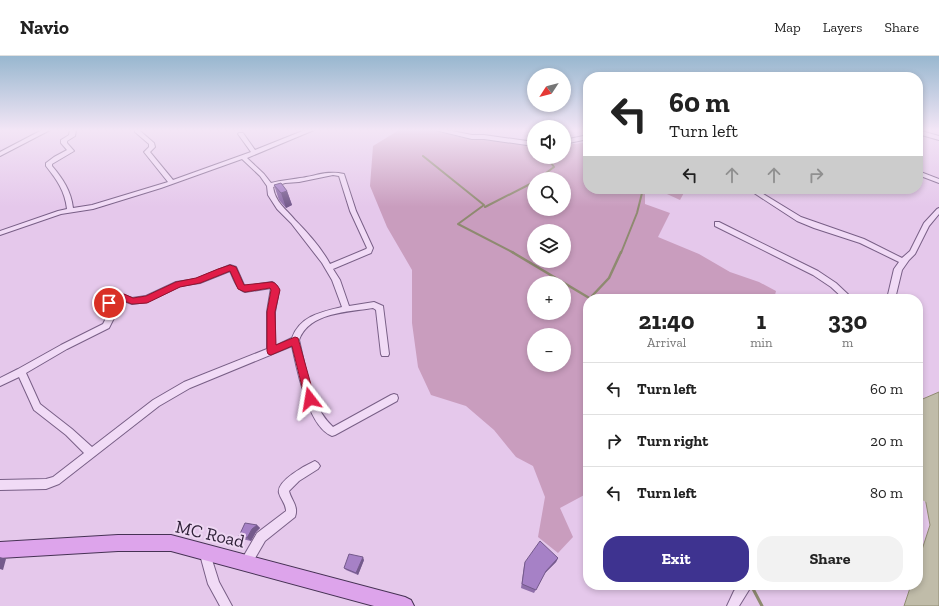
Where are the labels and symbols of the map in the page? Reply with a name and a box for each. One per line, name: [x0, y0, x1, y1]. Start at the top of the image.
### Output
north arrow: [527, 68, 571, 112]
pin: [92, 286, 126, 320]
position arrow: [289, 378, 331, 420]
street label: MC Road: [173, 515, 247, 553]

